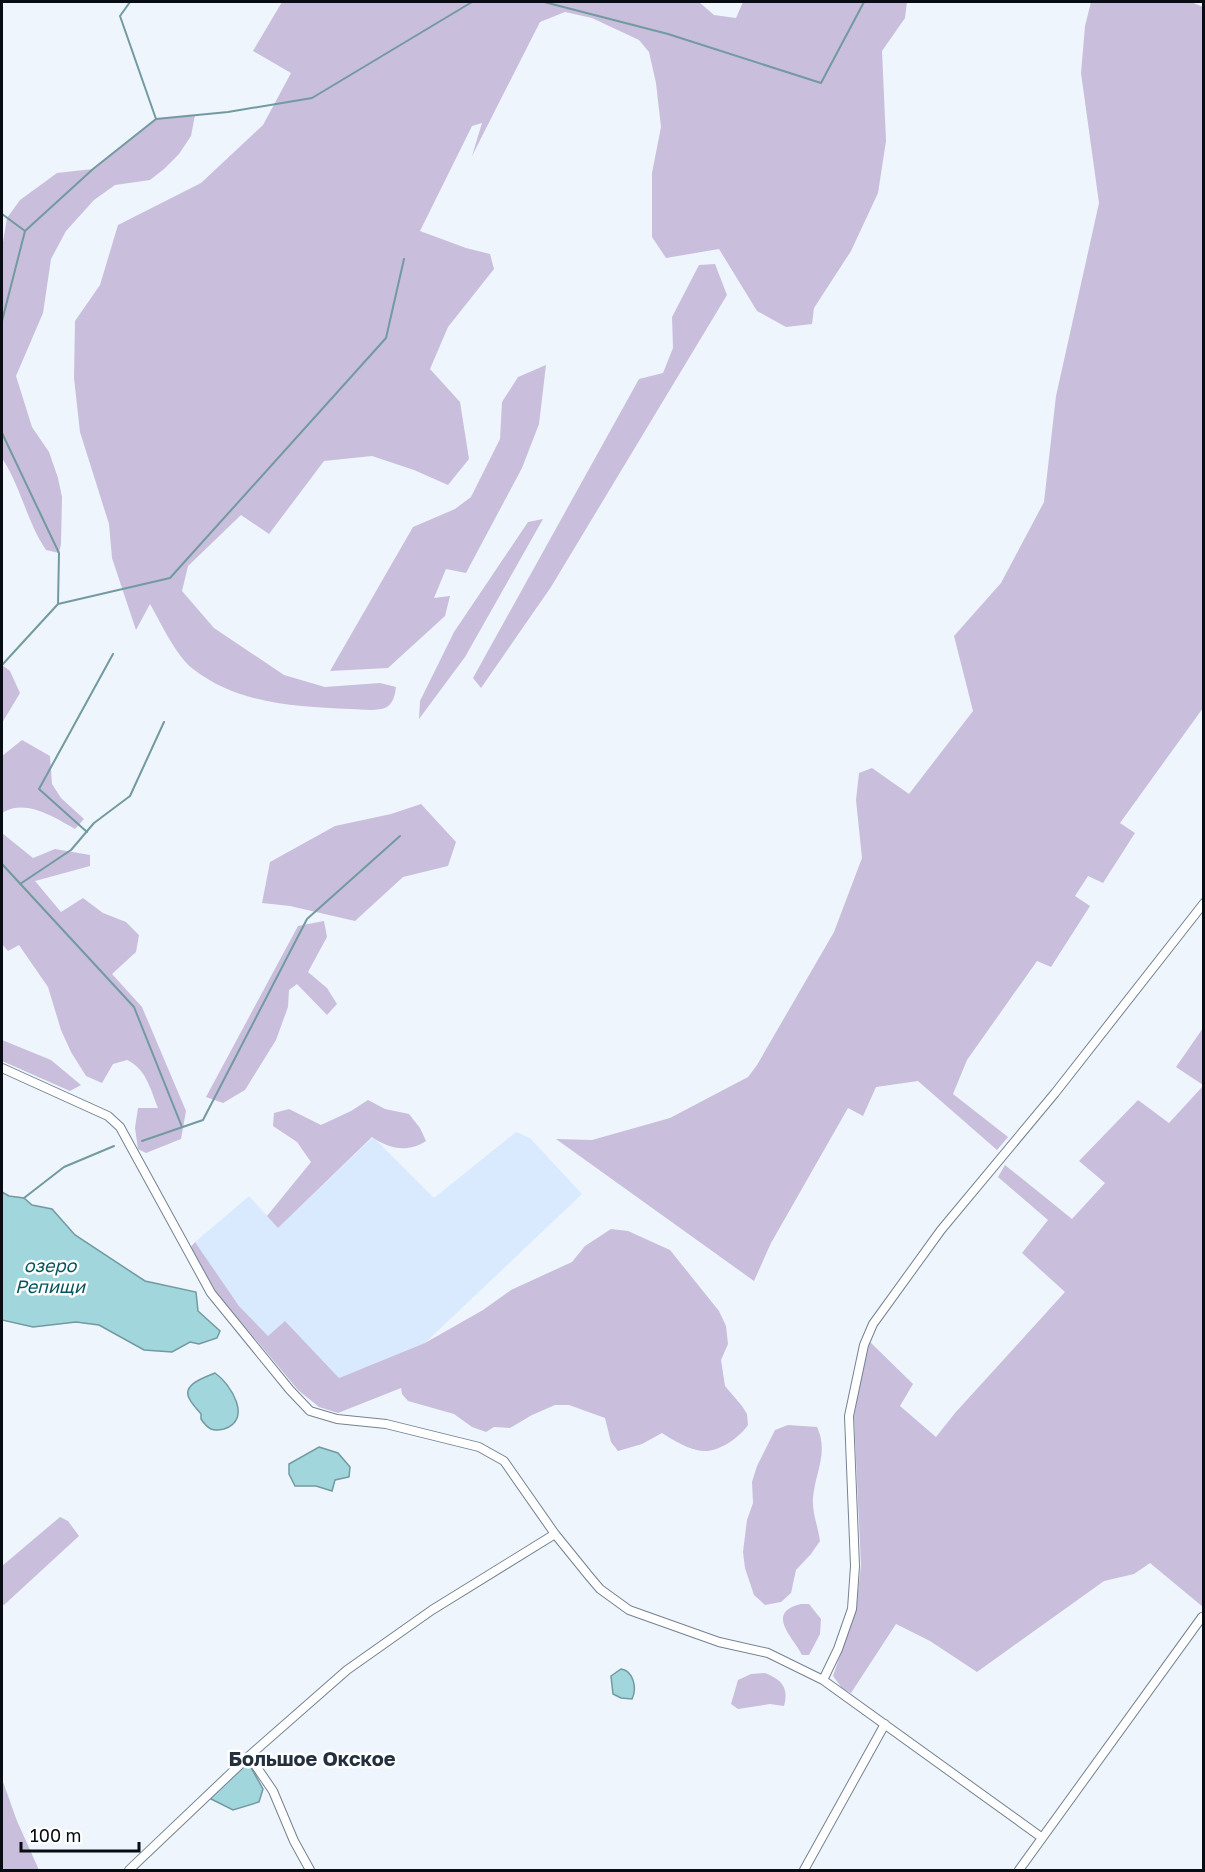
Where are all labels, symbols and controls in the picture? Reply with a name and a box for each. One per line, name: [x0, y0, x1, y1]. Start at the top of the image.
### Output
water label: озеро Репищи: [15, 1254, 86, 1297]
district label: Большое Окское: [228, 1746, 396, 1770]
scale bar: [21, 1815, 140, 1853]
text: 100 m: [30, 1824, 81, 1846]

